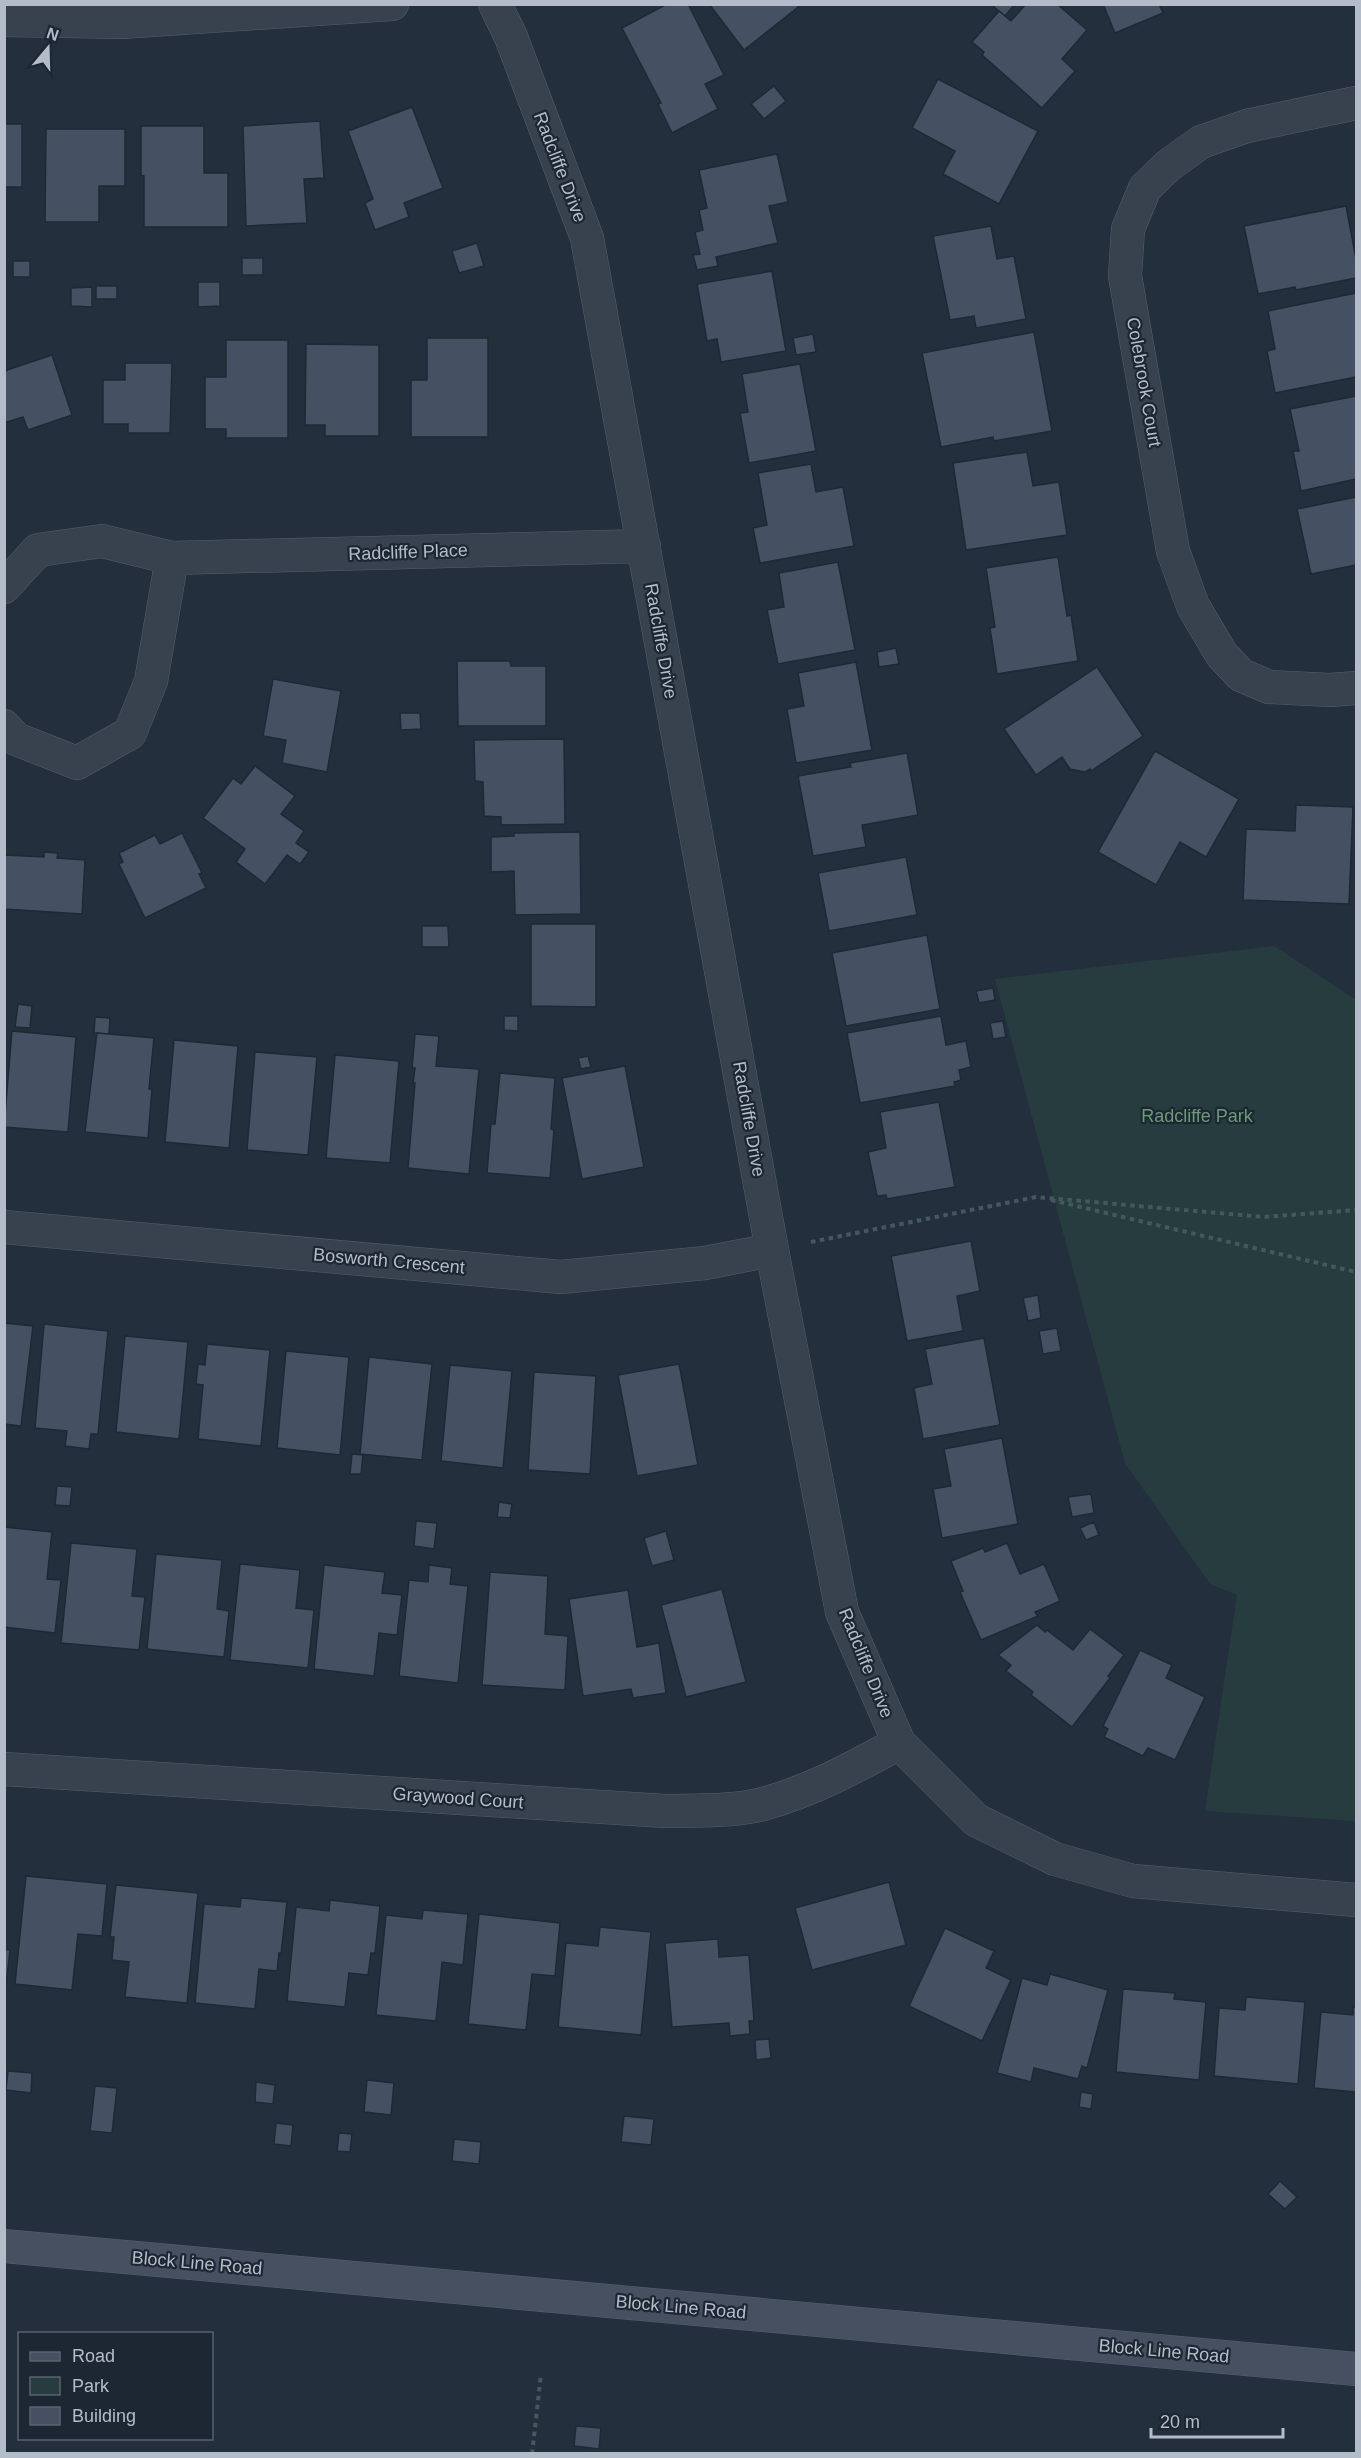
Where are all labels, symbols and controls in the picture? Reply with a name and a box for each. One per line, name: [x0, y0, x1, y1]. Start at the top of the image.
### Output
north arrow: [18, 18, 78, 78]
text: N: [44, 24, 61, 44]
street label: Radcliffe Drive: [530, 109, 590, 225]
street label: Colebrook Court: [1123, 316, 1165, 448]
street label: Radcliffe Place: [348, 540, 468, 564]
street label: Radcliffe Drive: [641, 582, 681, 700]
street label: Radcliffe Drive: [729, 1060, 769, 1178]
park label: Radcliffe Park: [1141, 1106, 1254, 1126]
street label: Bosworth Crescent: [312, 1244, 466, 1278]
street label: Radcliffe Drive: [835, 1605, 897, 1721]
street label: Graywood Court: [392, 1783, 524, 1813]
street label: Block Line Road: [131, 2247, 263, 2279]
street label: Block Line Road: [615, 2291, 747, 2323]
legend: [18, 2332, 213, 2440]
street label: Block Line Road: [1098, 2335, 1230, 2367]
text: Road: [72, 2346, 115, 2366]
text: Park: [72, 2376, 110, 2396]
scale bar: [1151, 2401, 1283, 2439]
text: Building: [72, 2406, 136, 2426]
text: 20 m: [1160, 2412, 1200, 2432]

